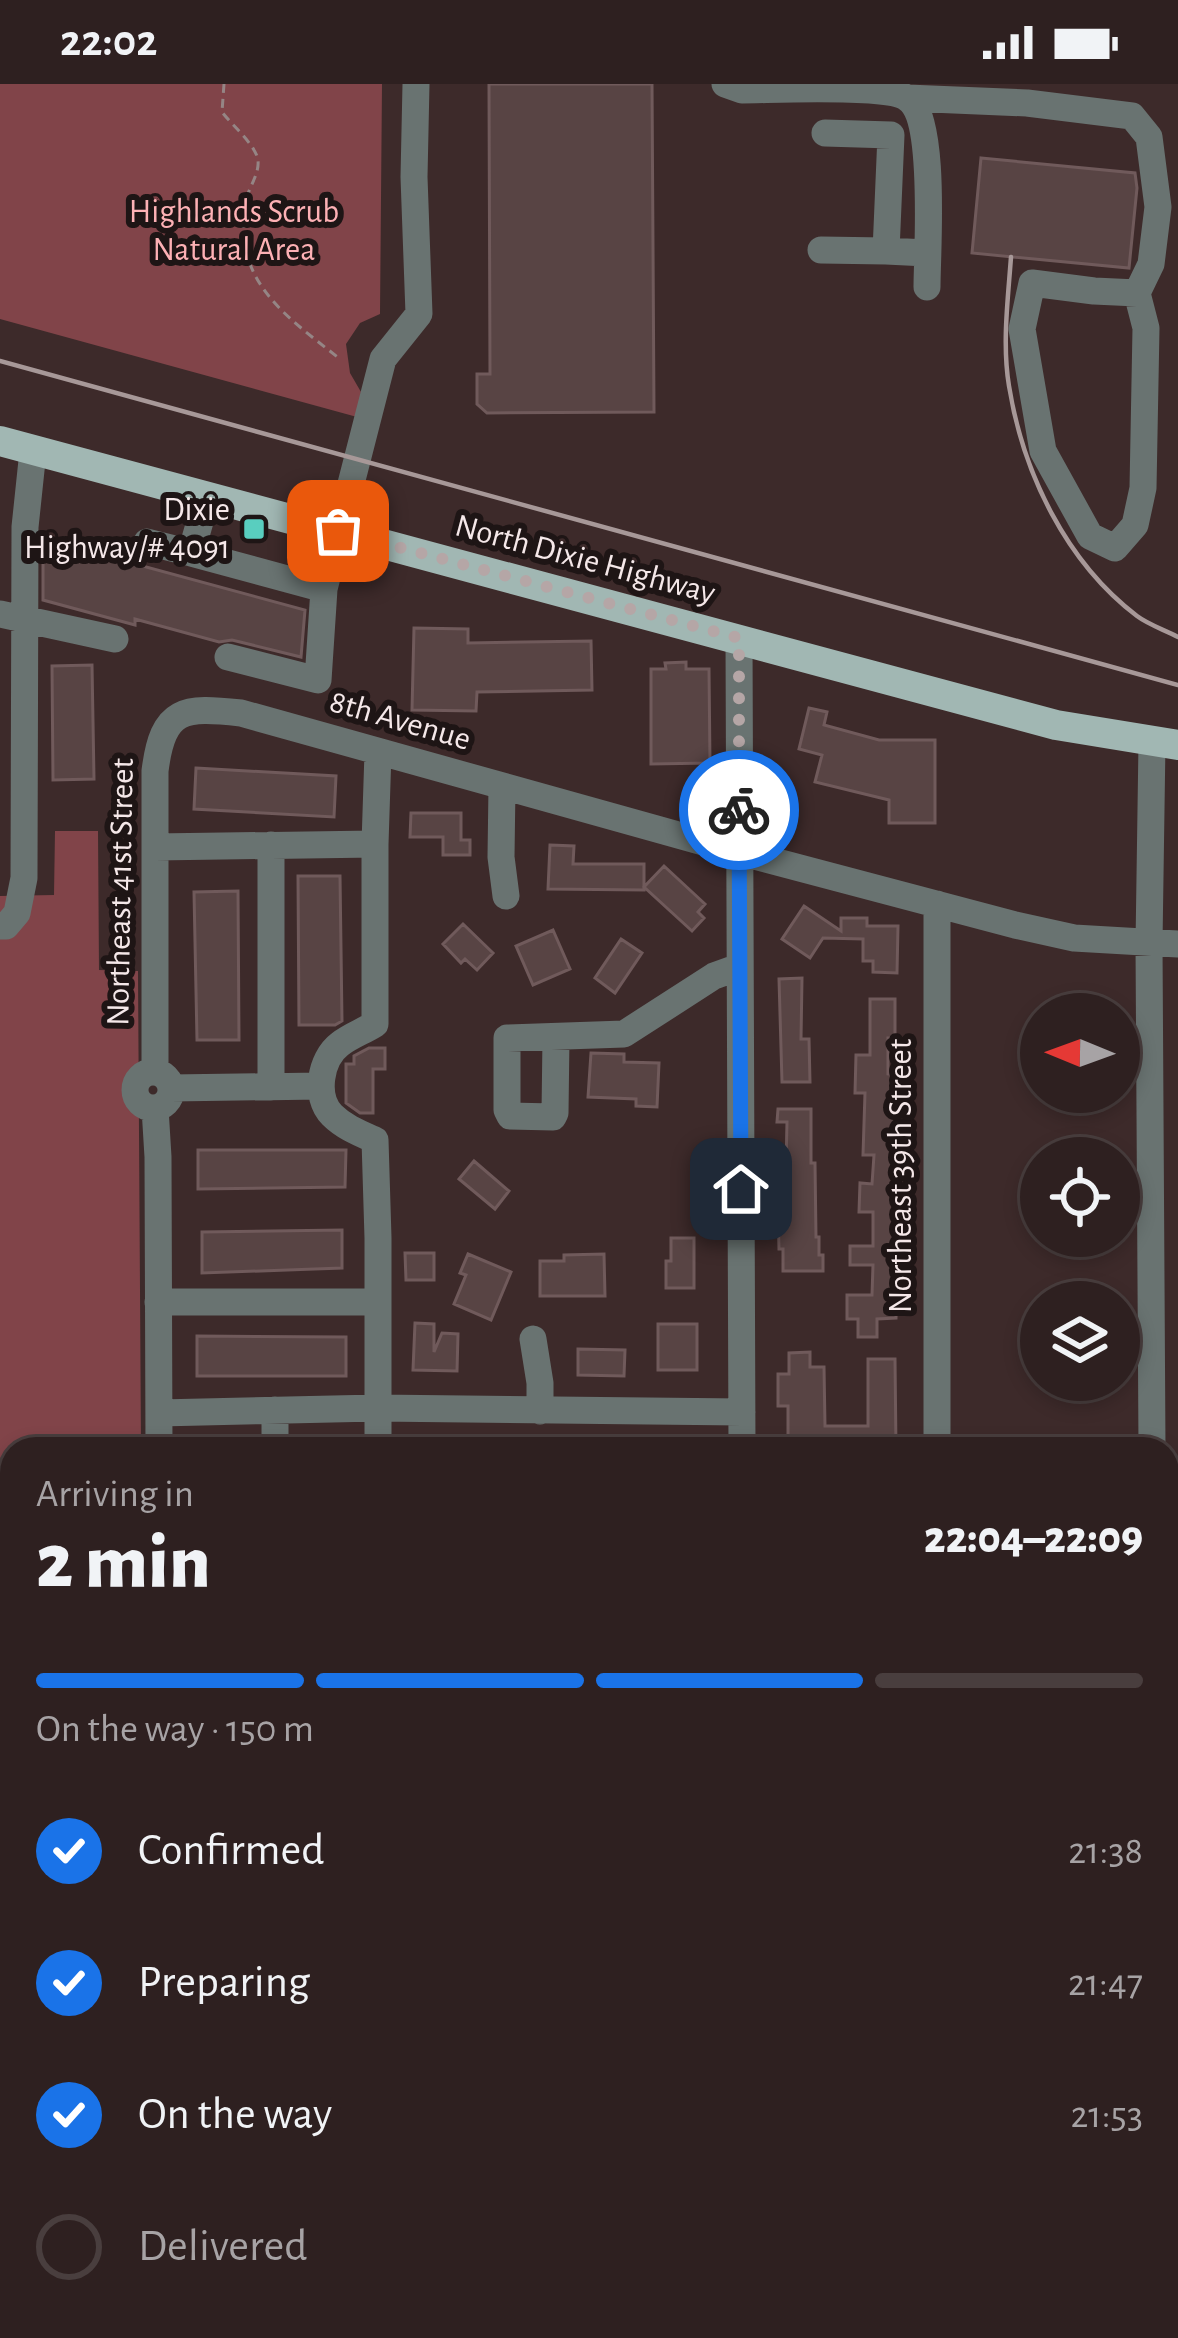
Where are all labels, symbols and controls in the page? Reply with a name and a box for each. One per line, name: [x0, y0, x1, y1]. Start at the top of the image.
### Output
text: 22:02: [60, 19, 157, 64]
park label: Highlands Scrub Natural Area: [129, 196, 339, 267]
pin: [287, 480, 389, 582]
place label: Dixie Highway/# 4091: [24, 494, 230, 565]
icon: bag: [305, 498, 371, 564]
street label: North Dixie Highway: [451, 509, 719, 611]
marker: Dixie Highway/# 4091: [241, 516, 267, 542]
street label: 8th Avenue: [326, 685, 474, 757]
courier: [679, 750, 799, 870]
street label: Northeast 41st Street: [102, 757, 140, 1026]
icon: bike: [706, 777, 772, 843]
north arrow: [1020, 993, 1140, 1113]
map controls: [1020, 993, 1140, 1401]
street label: Northeast 39th Street: [885, 1038, 918, 1313]
button: locate: [1020, 1137, 1140, 1257]
pin: [690, 1138, 792, 1240]
icon: home: [708, 1156, 774, 1222]
button: layers: [1020, 1281, 1140, 1401]
text: Arriving in: [36, 1475, 194, 1514]
text: 22:04–22:09: [924, 1516, 1143, 1561]
text: 2 min: [36, 1524, 211, 1602]
text: On the way · 150 m: [36, 1710, 314, 1749]
icon: check: [36, 1818, 102, 1884]
text: Confirmed: [138, 1828, 324, 1873]
text: 21:38: [1068, 1832, 1143, 1871]
icon: check: [36, 1950, 102, 2016]
text: Preparing: [138, 1960, 310, 2005]
text: 21:47: [1068, 1964, 1143, 2003]
icon: check: [36, 2082, 102, 2148]
text: On the way: [138, 2092, 332, 2137]
text: 21:53: [1071, 2096, 1143, 2135]
text: Delivered: [138, 2224, 307, 2269]

